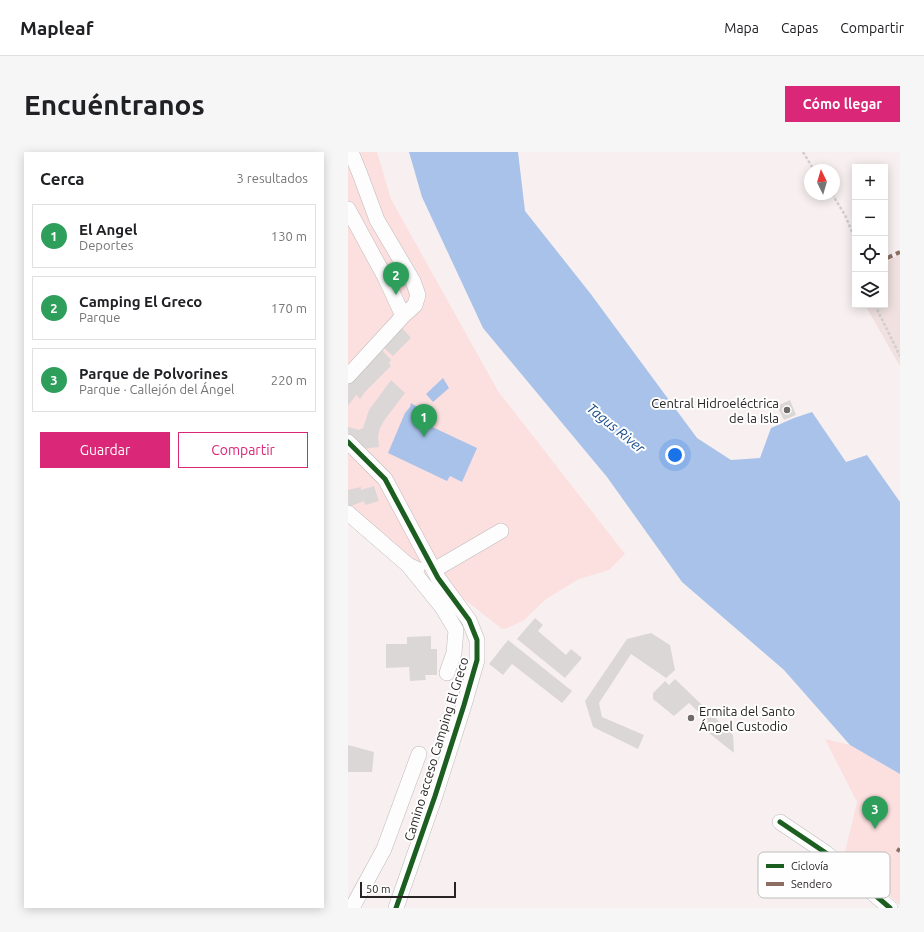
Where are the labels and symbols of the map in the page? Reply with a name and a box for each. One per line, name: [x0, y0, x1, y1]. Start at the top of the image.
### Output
north arrow: [804, 164, 840, 200]
pin: 2: [383, 262, 409, 295]
place label: Central Hidroeléctrica de la Isla: [651, 396, 779, 425]
water label: Tagus River: [584, 400, 649, 457]
pin: 1: [411, 404, 437, 437]
marker: Central Hidroeléctrica de la Isla: [782, 405, 792, 415]
your location: [665, 445, 685, 465]
street label: Camino acceso Camping El Greco: [401, 655, 471, 843]
place label: Ermita del Santo Ángel Custodio: [699, 704, 795, 733]
marker: Ermita del Santo Ángel Custodio: [686, 713, 696, 723]
pin: 3: [862, 796, 888, 829]
legend: [758, 852, 890, 898]
text: Ciclovía: [791, 860, 829, 872]
text: Sendero: [791, 878, 832, 890]
scale bar: [360, 880, 456, 899]

